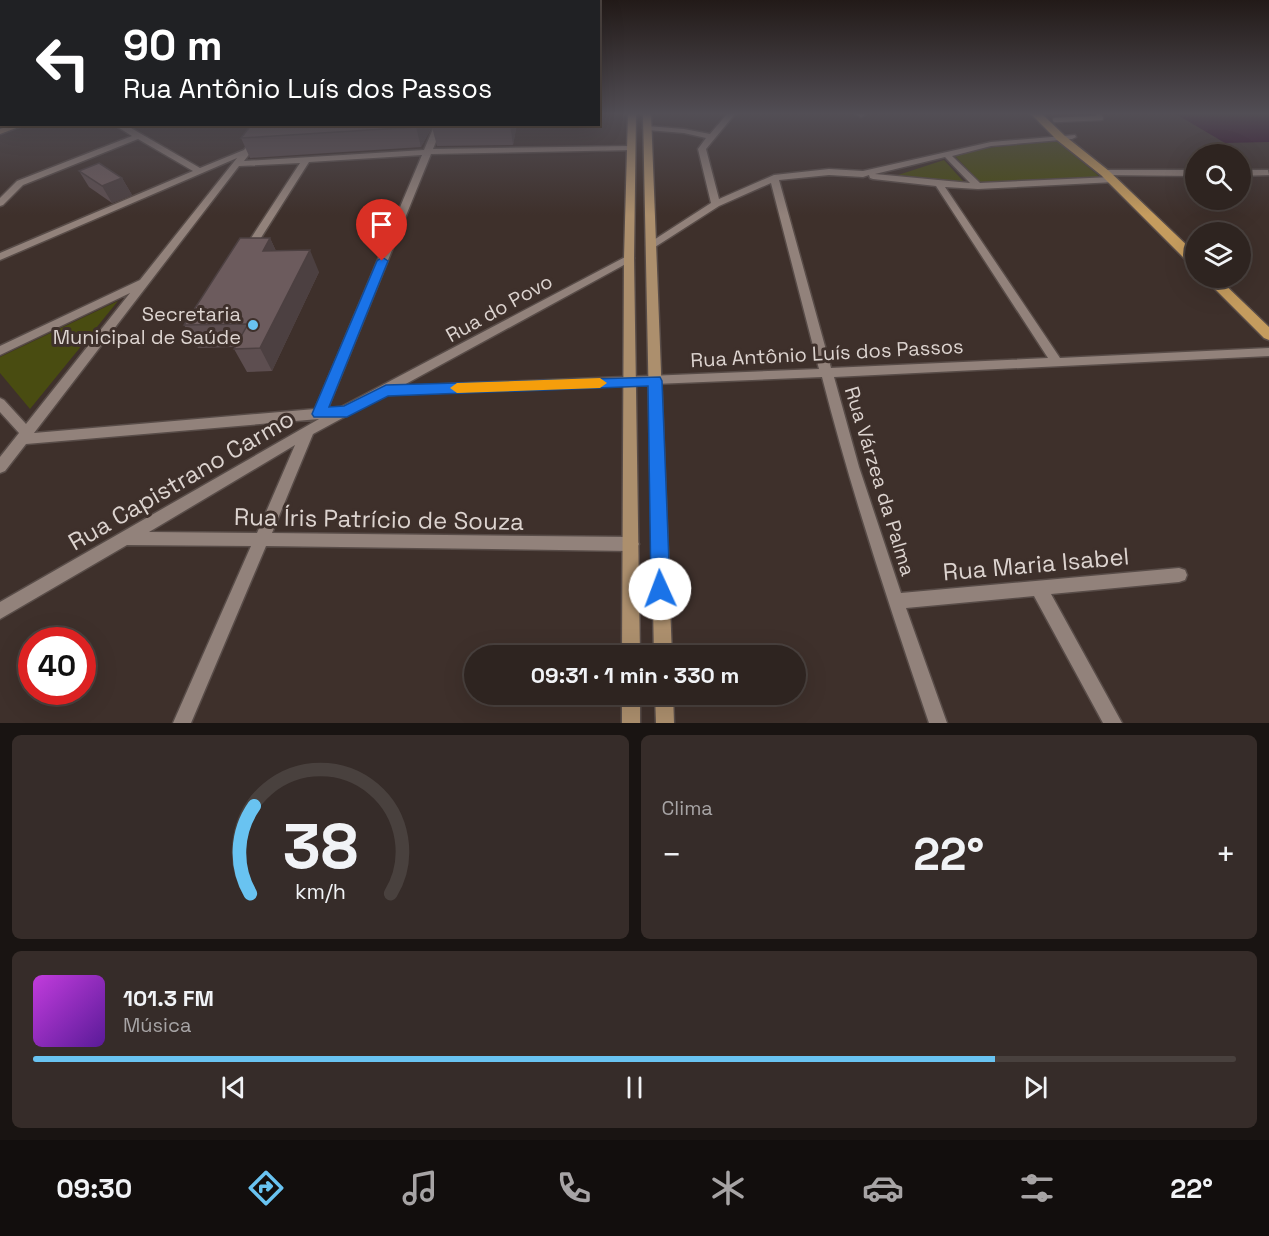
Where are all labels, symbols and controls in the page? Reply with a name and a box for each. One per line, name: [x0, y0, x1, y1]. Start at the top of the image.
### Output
text: 90 m: [123, 19, 223, 72]
icon: left: [24, 24, 102, 102]
text: Rua Antônio Luís dos Passos: [123, 71, 492, 106]
map controls: [1185, 144, 1251, 288]
button: search: [1185, 144, 1251, 210]
pin: [356, 199, 407, 261]
icon: arrive: [365, 208, 398, 241]
button: layers: [1185, 222, 1251, 288]
street label: Rua do Povo: [441, 268, 557, 348]
place label: Secretaria Municipal de Saúde: [53, 301, 241, 350]
marker: Secretaria Municipal de Saúde: [246, 318, 260, 332]
street label: Rua Antônio Luís dos Passos: [690, 333, 964, 373]
street label: Rua Várzea da Palma: [839, 383, 921, 579]
street label: Rua Capistrano Carmo: [63, 403, 299, 557]
street label: Rua Íris Patrício de Souza: [234, 501, 524, 537]
street label: Rua Maria Isabel: [941, 540, 1131, 588]
position arrow: [628, 557, 692, 621]
speed limit sign: 40: [18, 627, 96, 705]
text: 09:31 · 1 min · 330 m: [531, 661, 739, 689]
text: Clima: [662, 795, 713, 821]
text: 38: [283, 807, 358, 886]
text: 22°: [913, 826, 984, 883]
text: −: [662, 834, 682, 876]
text: +: [1216, 834, 1236, 876]
text: km/h: [295, 878, 346, 905]
text: 101.3 FM: [123, 984, 214, 1012]
text: Música: [123, 1012, 191, 1038]
icon: previous: [217, 1071, 250, 1104]
icon: pause: [618, 1071, 651, 1104]
icon: next: [1019, 1071, 1052, 1104]
icon: directions: [245, 1167, 287, 1209]
icon: music: [399, 1167, 441, 1209]
icon: phone: [553, 1167, 595, 1209]
icon: climate: [707, 1167, 749, 1209]
icon: car: [862, 1167, 904, 1209]
icon: filters: [1016, 1167, 1058, 1209]
text: 09:30: [56, 1171, 132, 1206]
text: 22°: [1170, 1171, 1213, 1206]

